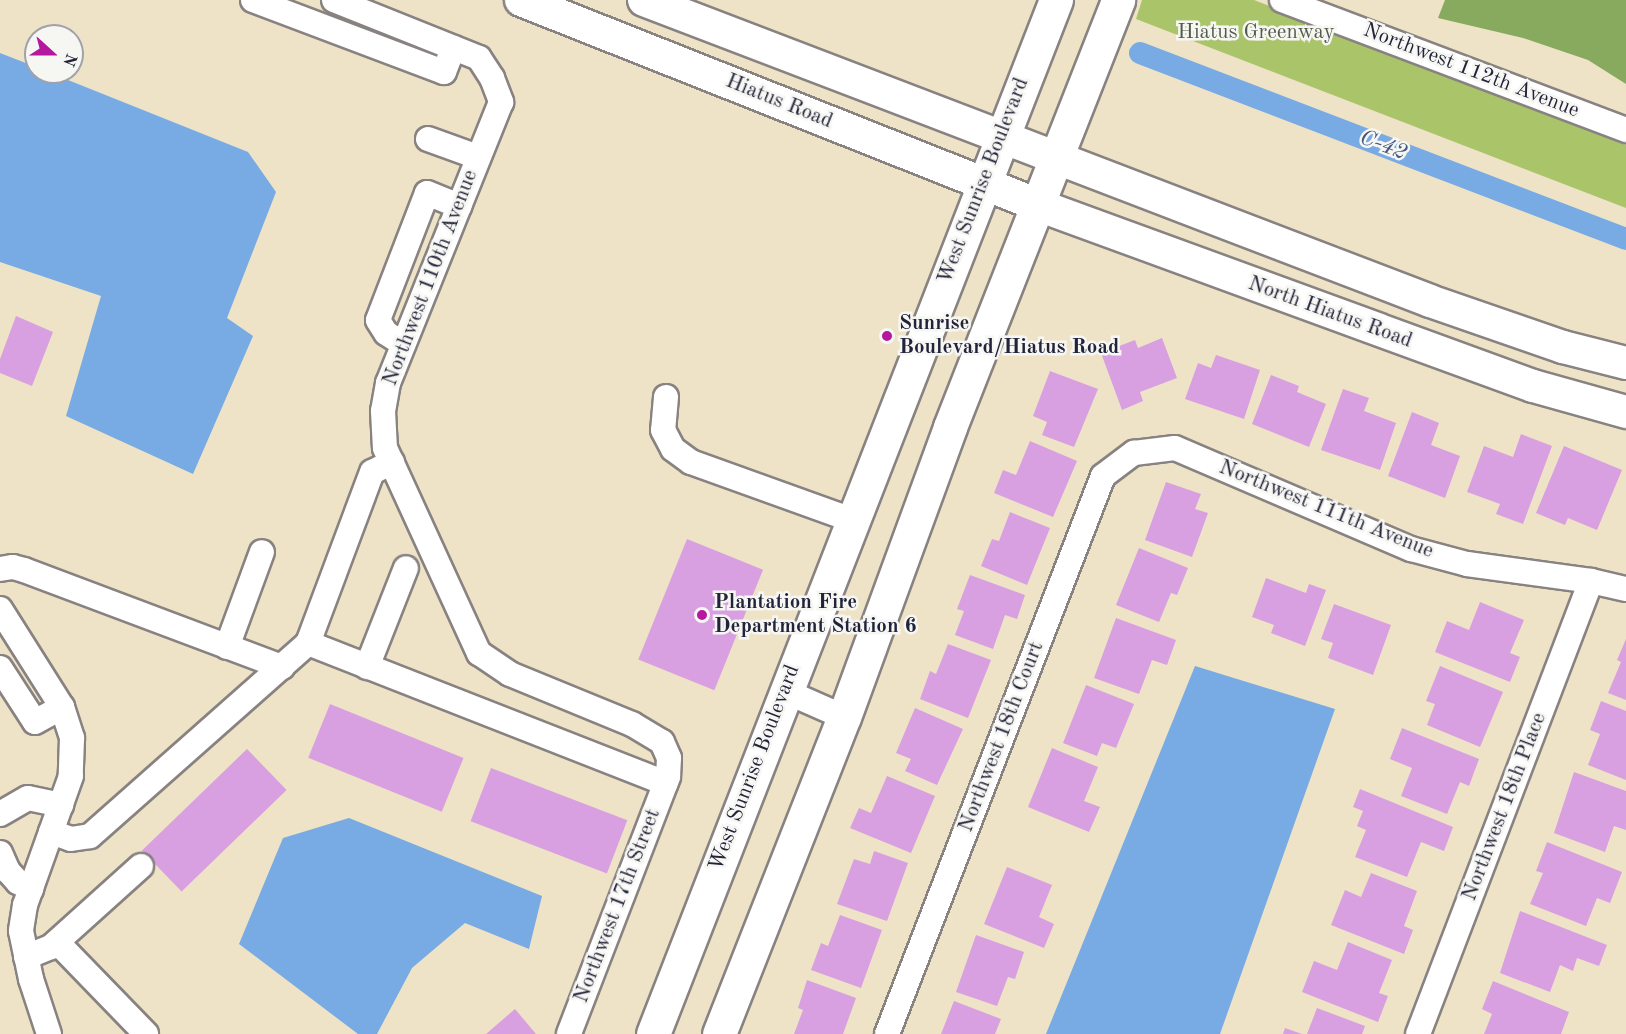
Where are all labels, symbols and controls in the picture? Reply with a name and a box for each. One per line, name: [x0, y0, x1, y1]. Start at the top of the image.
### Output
street label: Northwest 112th Avenue: [1360, 18, 1582, 124]
park label: Hiatus Greenway: [1177, 20, 1335, 46]
north arrow: [24, 24, 84, 84]
text: N: [59, 51, 79, 68]
street label: Hiatus Road: [722, 69, 836, 135]
street label: West Sunrise Boulevard: [933, 74, 1035, 288]
water label: C-42: [1356, 125, 1410, 167]
street label: Northwest 110th Avenue: [378, 167, 484, 389]
street label: North Hiatus Road: [1245, 272, 1415, 354]
place label: Sunrise Boulevard/Hiatus Road: [899, 311, 1119, 361]
marker: Sunrise Boulevard/Hiatus Road: [880, 329, 894, 343]
street label: Northwest 111th Avenue: [1215, 455, 1437, 565]
place label: Plantation Fire Department Station 6: [714, 590, 917, 640]
marker: Plantation Fire Department Station 6: [695, 608, 709, 622]
street label: Northwest 18th Court: [954, 638, 1050, 836]
street label: West Sunrise Boulevard: [704, 661, 806, 875]
street label: Northwest 18th Place: [1458, 709, 1552, 905]
street label: Northwest 17th Street: [569, 805, 667, 1007]

